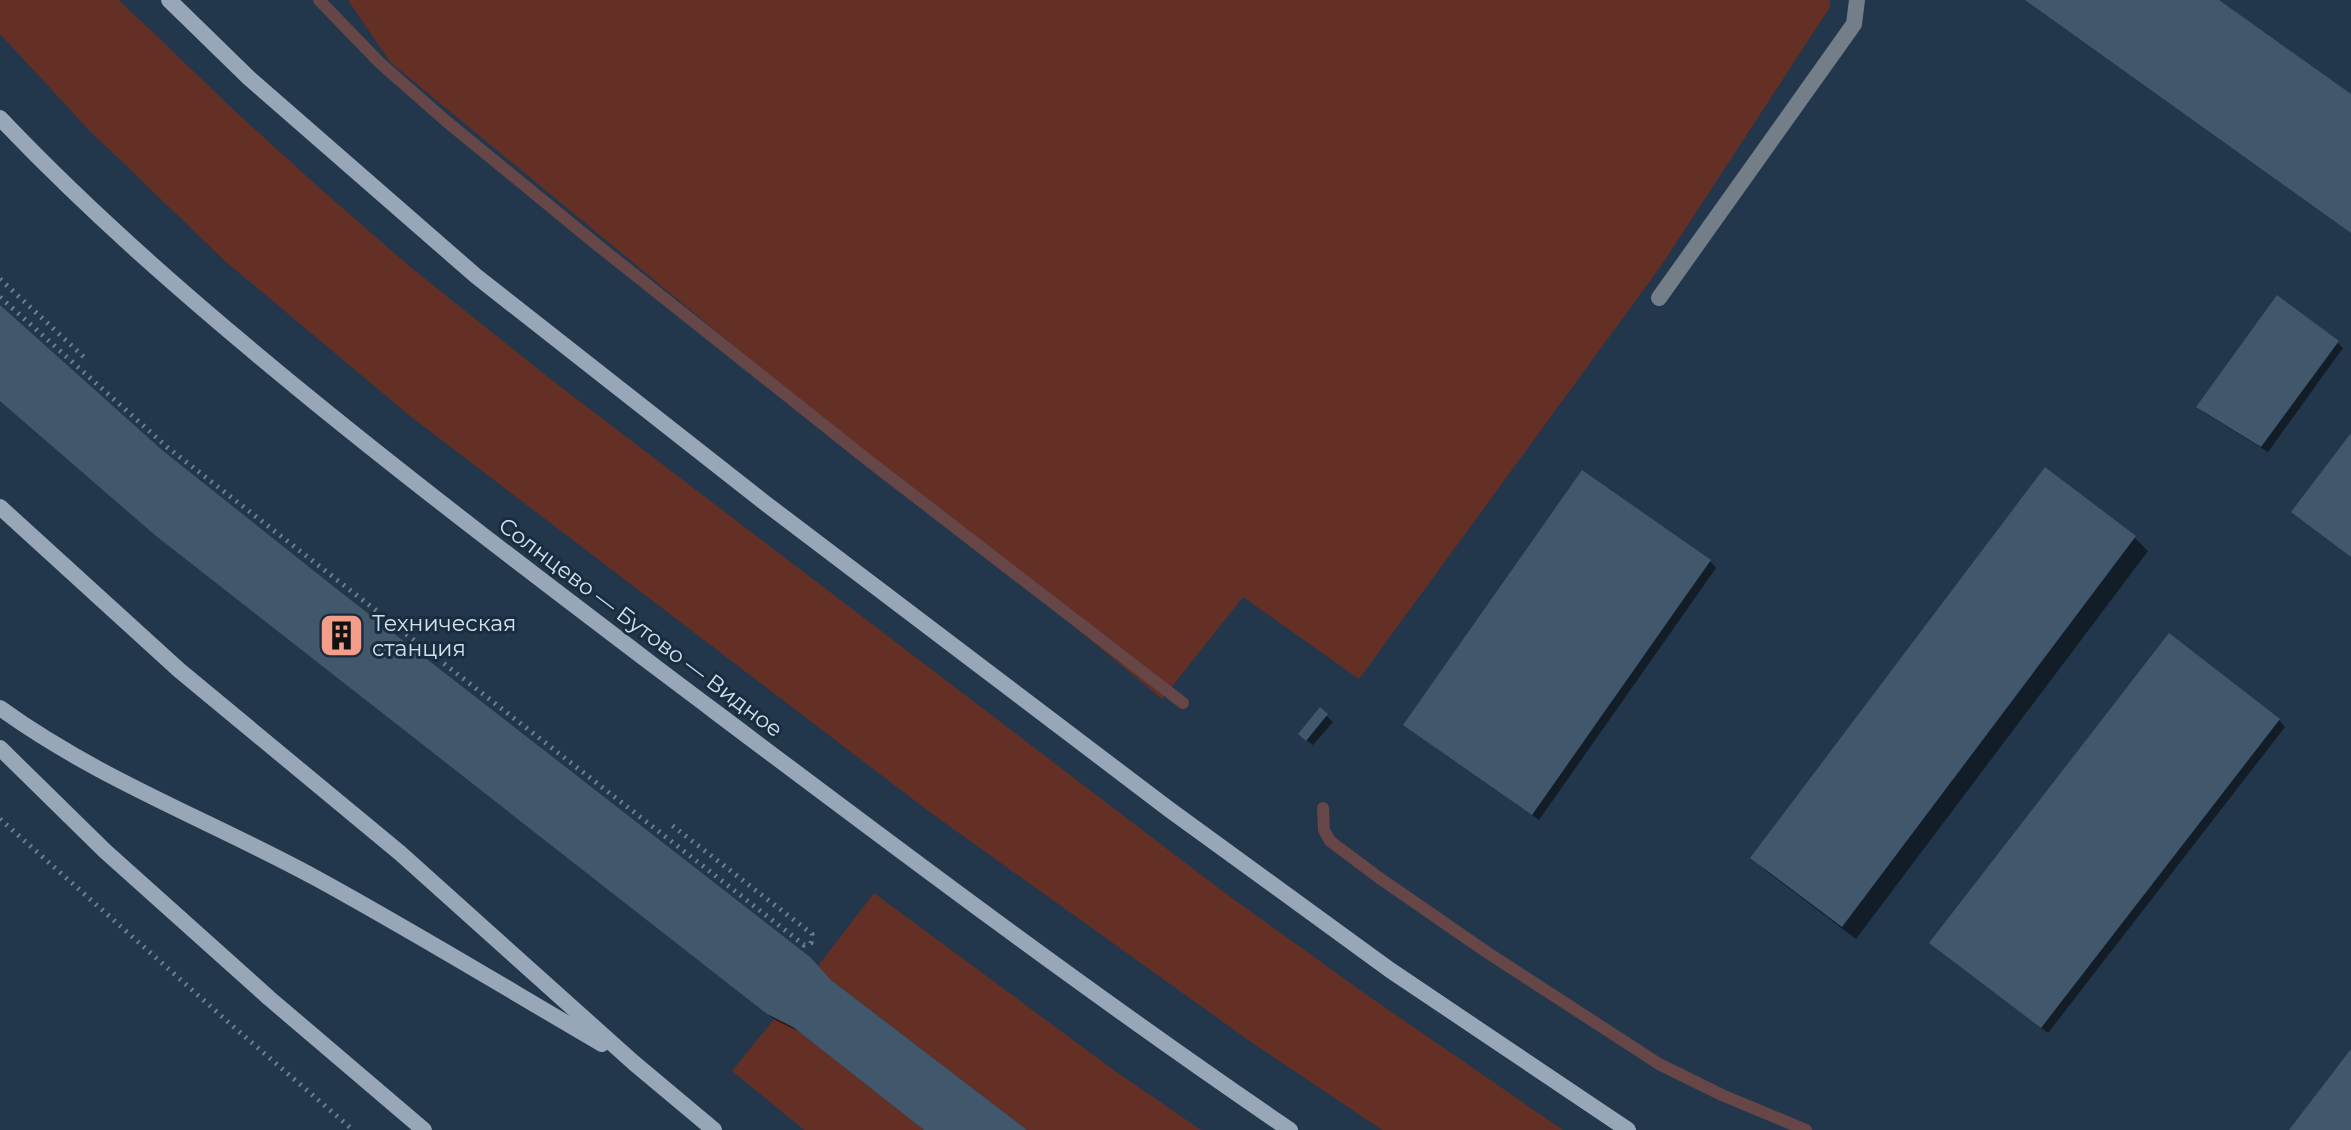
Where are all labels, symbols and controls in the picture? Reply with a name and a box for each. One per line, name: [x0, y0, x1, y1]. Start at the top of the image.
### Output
street label: Солнцево — Бутово — Видное: [493, 512, 788, 743]
place label: Техническая станция: [372, 610, 516, 662]
building icon: Техническая станция: [317, 612, 365, 660]

